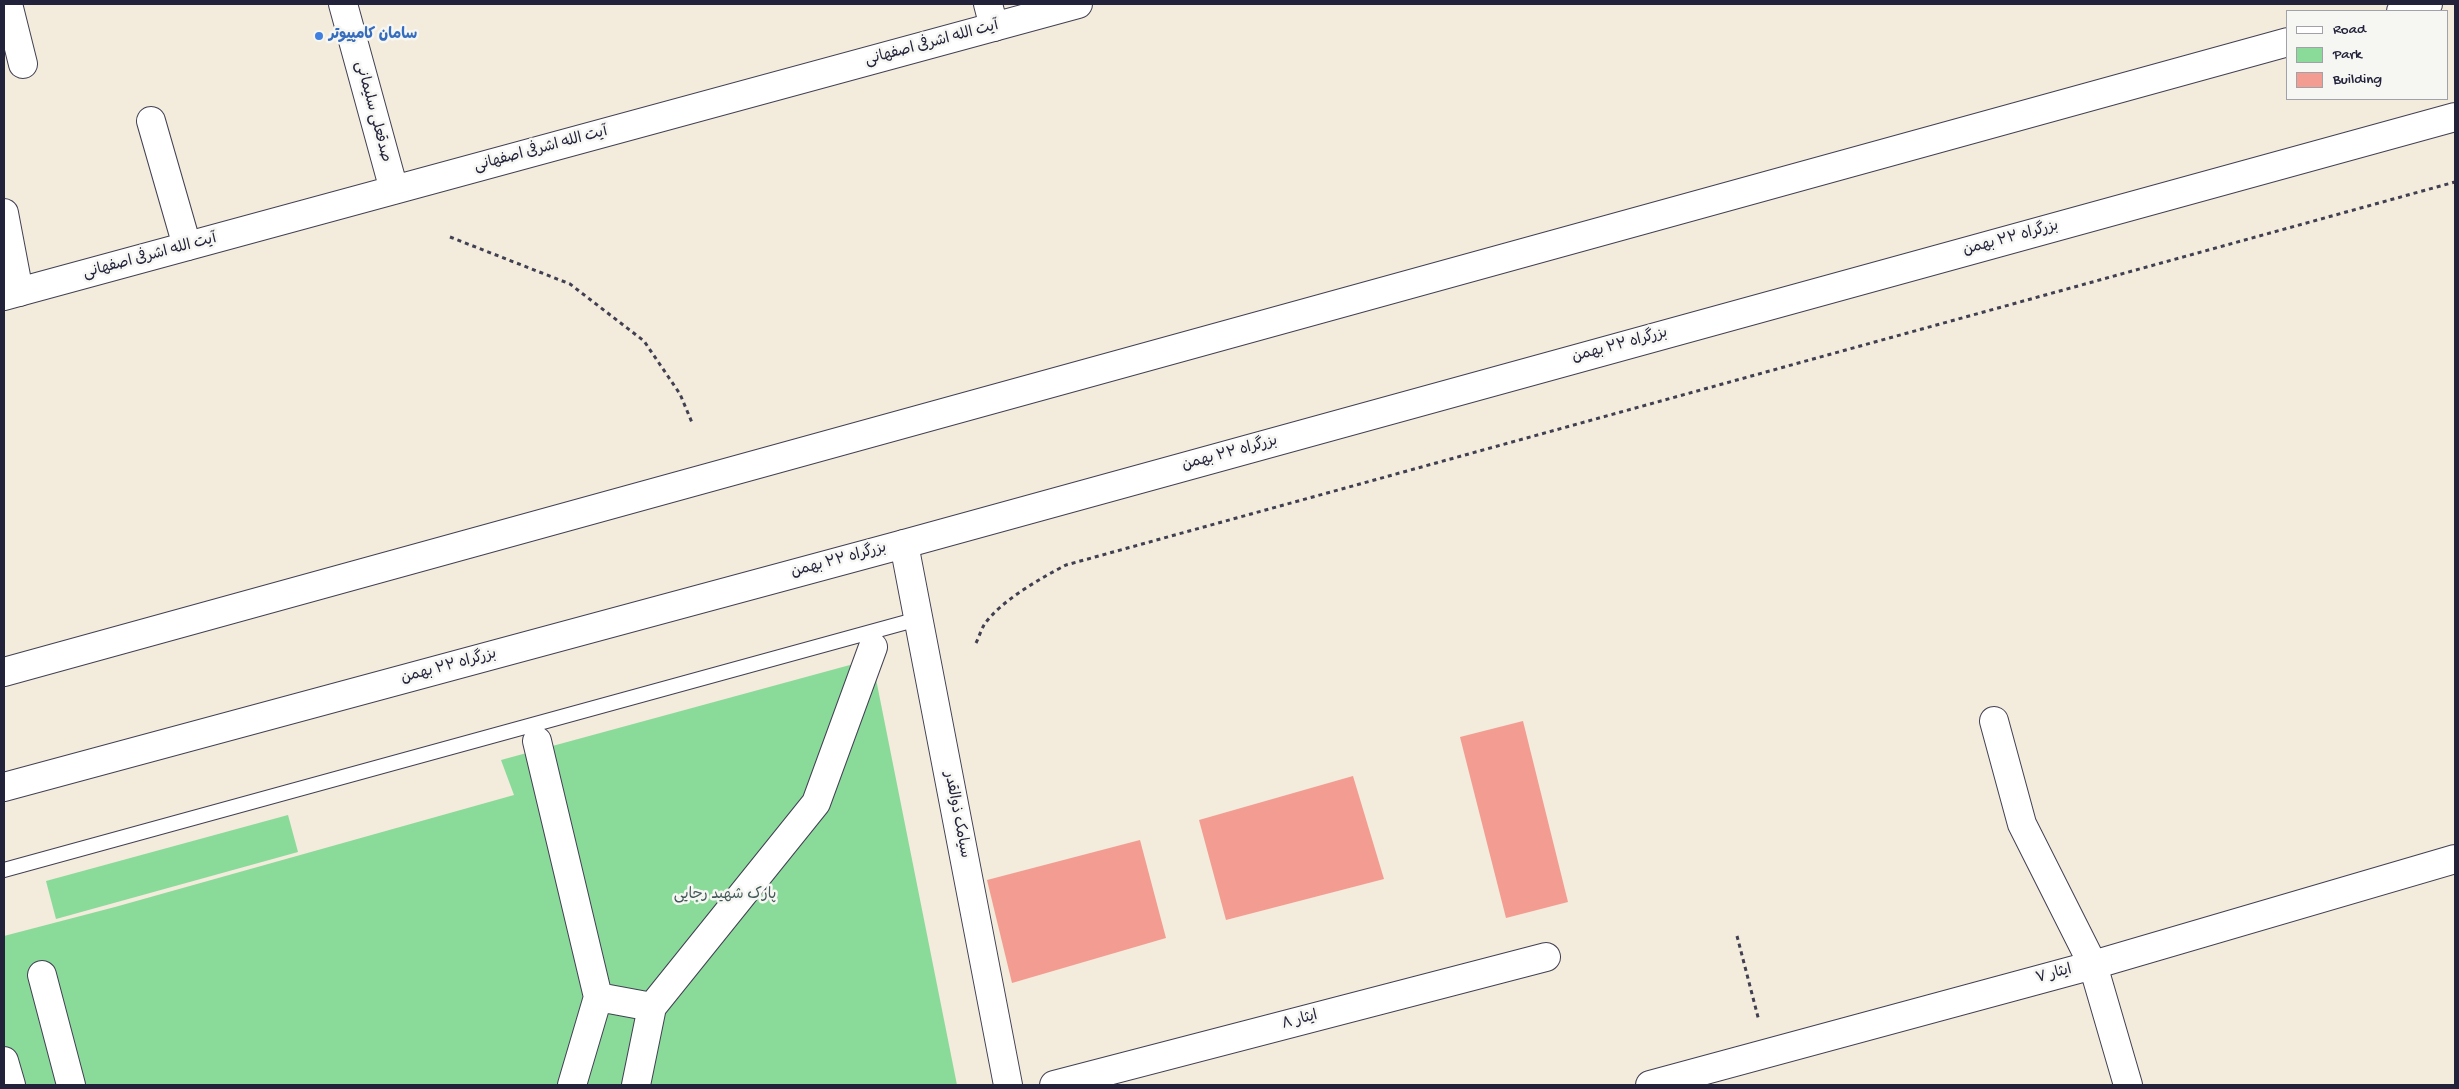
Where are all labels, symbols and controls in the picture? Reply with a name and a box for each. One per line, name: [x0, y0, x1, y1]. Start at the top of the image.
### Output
legend: [2286, 10, 2449, 100]
street label: آیت الله اشرفی اصفهانی: [863, 18, 1001, 70]
text: Road: [2333, 21, 2366, 39]
place label: سامان کامپیوتر: [329, 27, 417, 45]
marker: سامان کامپیوتر: [313, 30, 325, 42]
text: Park: [2333, 46, 2362, 64]
street label: صدقعلی سلیمانی: [350, 60, 394, 164]
text: Building: [2333, 71, 2382, 89]
street label: آیت الله اشرفی اصفهانی: [472, 124, 610, 176]
street label: بزرگراه ۲۲ بهمن: [1961, 218, 2061, 260]
street label: آیت الله اشرفی اصفهانی: [81, 231, 219, 283]
street label: بزرگراه ۲۲ بهمن: [1570, 325, 1670, 367]
street label: بزرگراه ۲۲ بهمن: [1180, 433, 1280, 475]
street label: بزرگراه ۲۲ بهمن: [789, 540, 889, 582]
street label: بزرگراه ۲۲ بهمن: [399, 646, 499, 688]
street label: سیامک ذوالقدر: [939, 770, 973, 860]
park label: پارک شهید رجایی: [674, 887, 776, 905]
street label: ایثار ۷: [2034, 962, 2074, 988]
street label: ایثار ۸: [1280, 1008, 1320, 1034]

